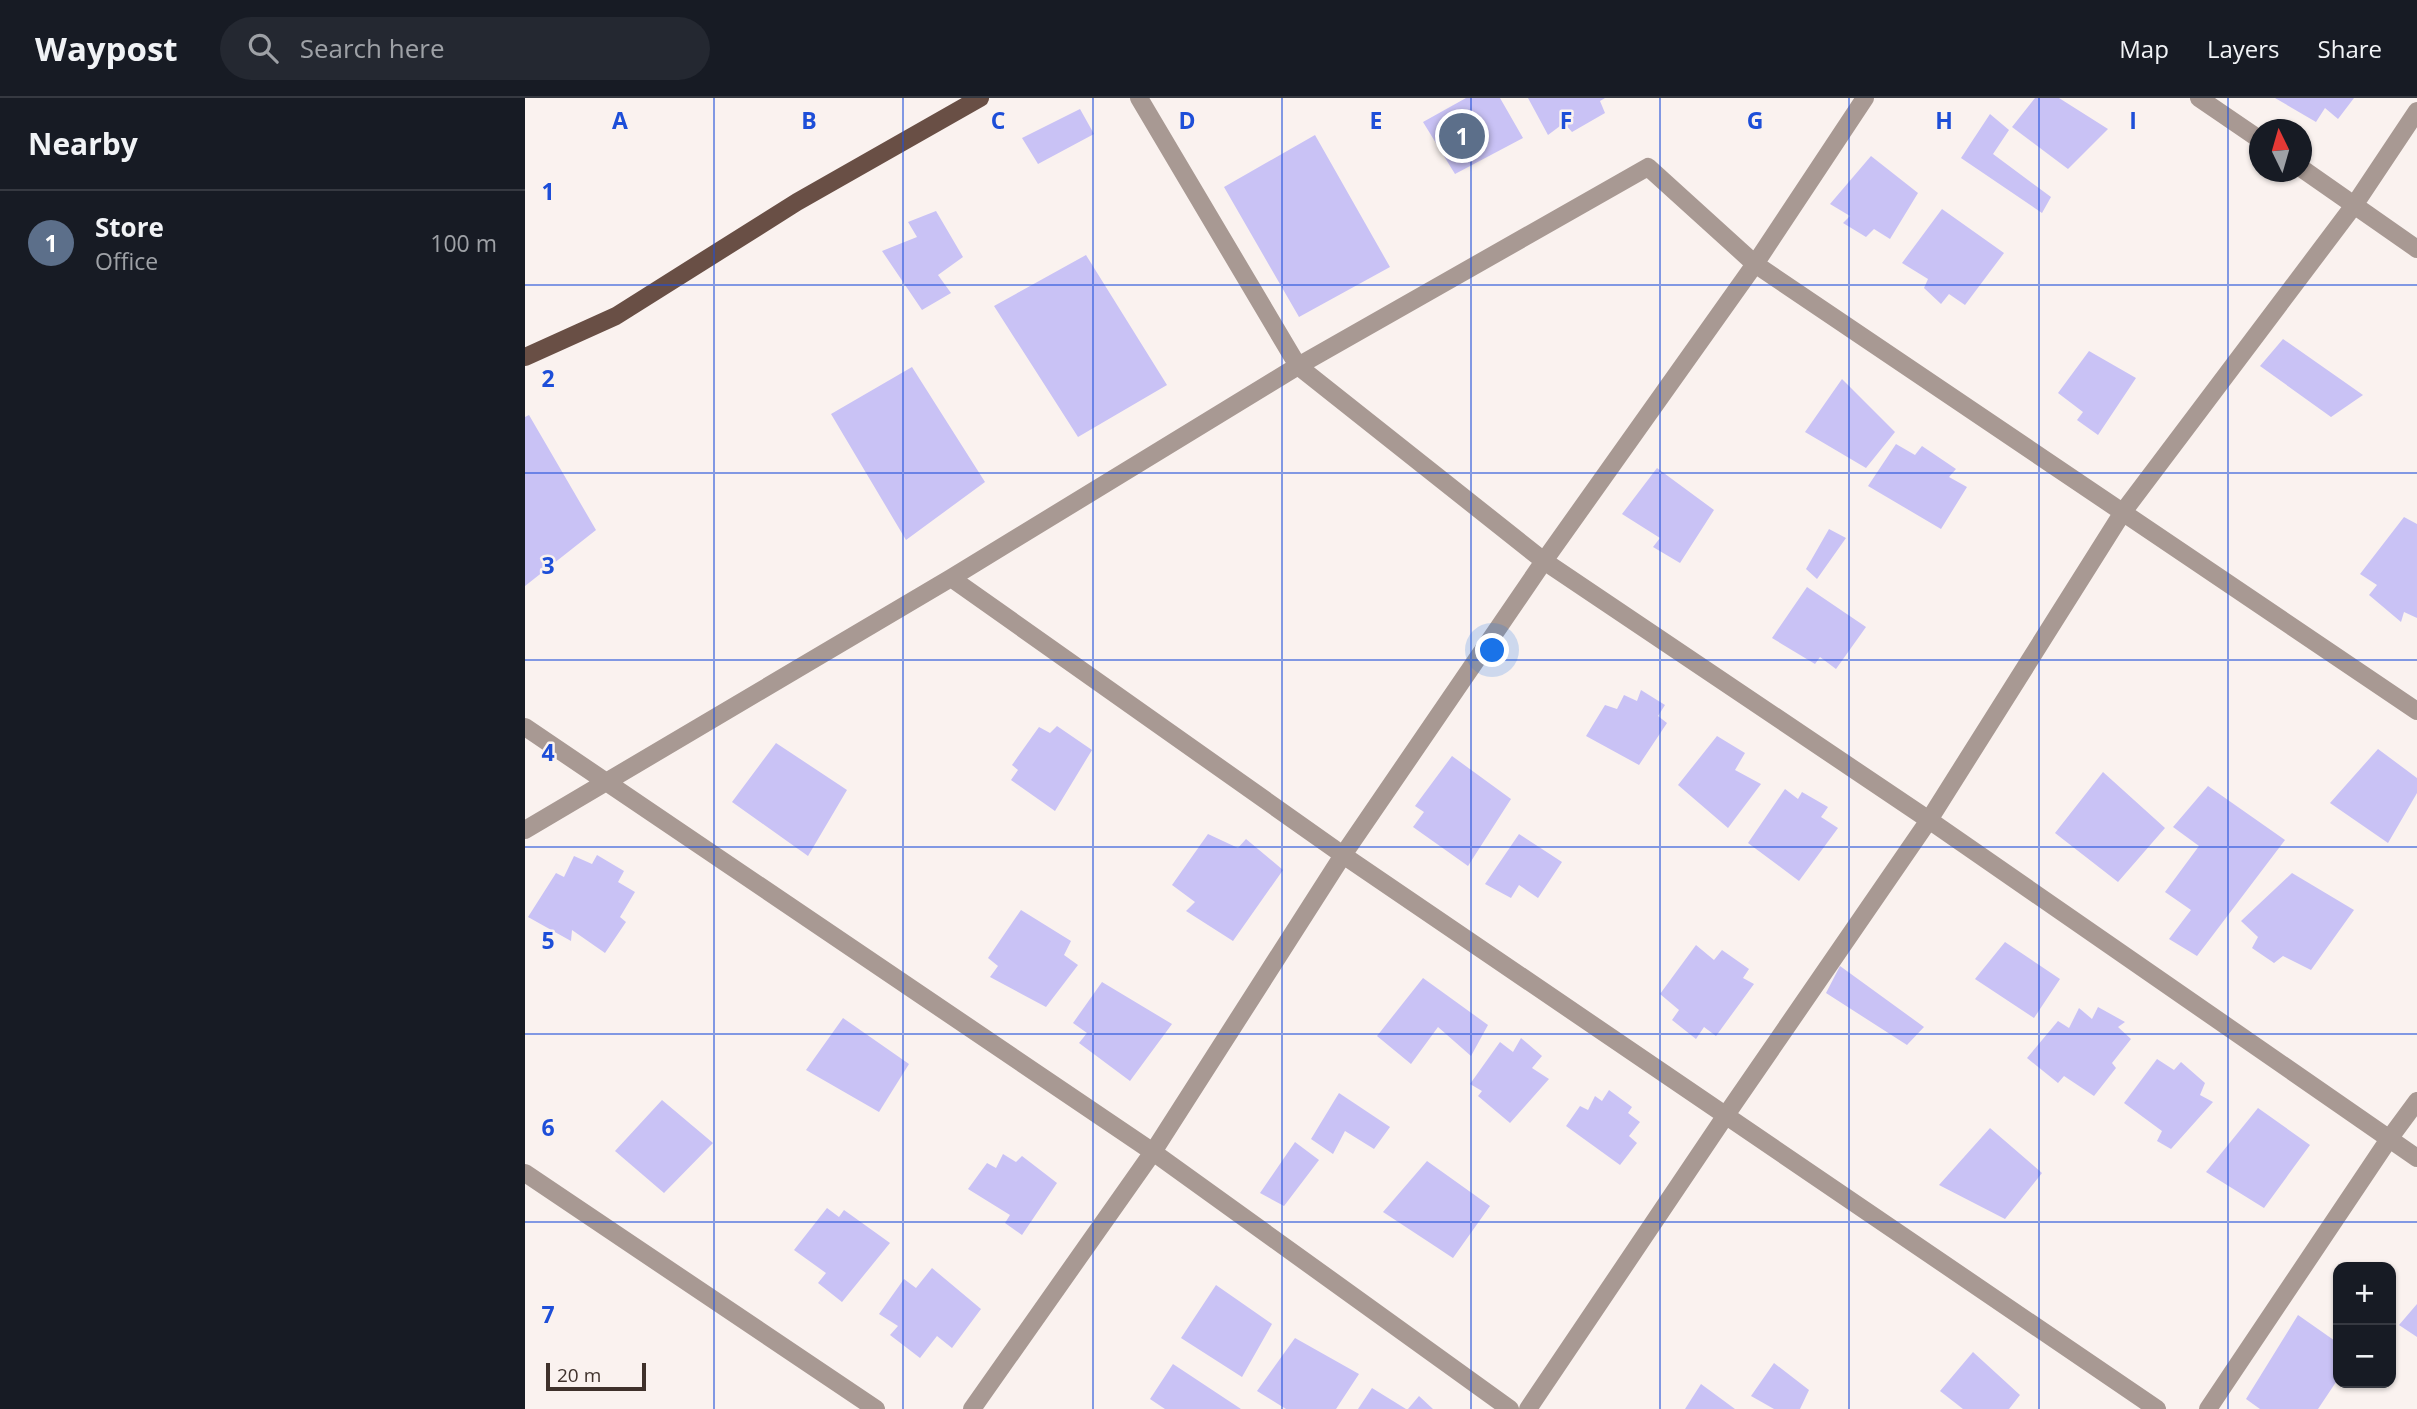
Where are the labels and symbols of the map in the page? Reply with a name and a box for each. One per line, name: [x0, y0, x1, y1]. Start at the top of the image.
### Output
text: A: [612, 104, 628, 136]
text: B: [801, 104, 817, 136]
text: C: [991, 104, 1005, 136]
text: D: [1178, 104, 1196, 136]
text: E: [1370, 104, 1382, 136]
text: F: [1560, 104, 1572, 136]
text: G: [1747, 104, 1763, 136]
text: H: [1935, 104, 1953, 136]
text: I: [2129, 104, 2137, 136]
pin: 1: [1439, 110, 1485, 162]
north arrow: [2249, 119, 2312, 182]
text: 1: [541, 175, 555, 207]
text: 2: [541, 362, 555, 394]
text: 3: [541, 549, 555, 581]
your location: [1475, 633, 1509, 667]
text: 4: [541, 736, 555, 768]
text: 5: [541, 924, 555, 956]
text: 6: [541, 1111, 555, 1143]
text: 7: [541, 1298, 555, 1330]
scale bar: [546, 1360, 646, 1392]

